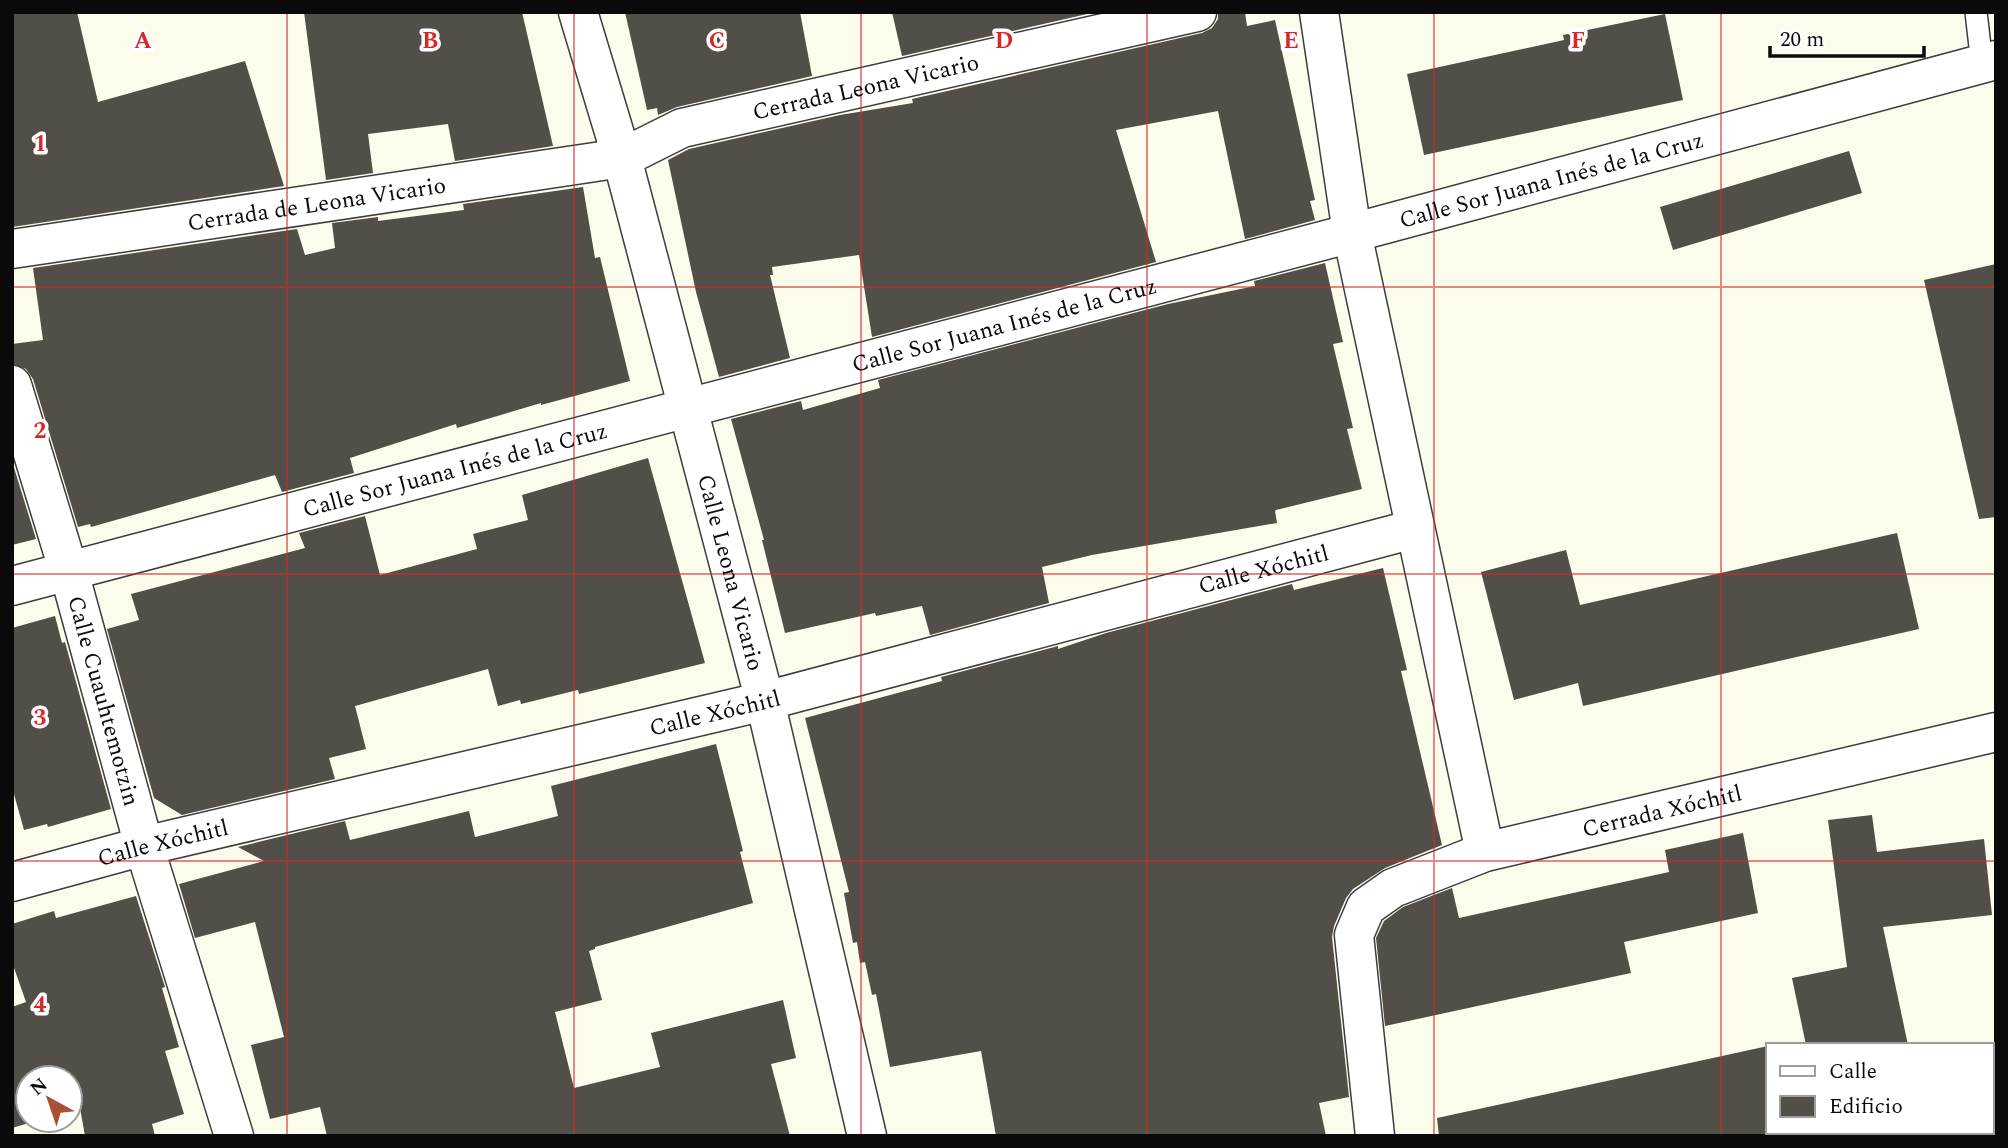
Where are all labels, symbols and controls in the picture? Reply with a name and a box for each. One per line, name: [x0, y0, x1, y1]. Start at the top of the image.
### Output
scale bar: [1770, 14, 1924, 58]
text: A: [134, 24, 152, 59]
text: B: [422, 24, 438, 59]
text: C: [709, 24, 725, 59]
text: D: [995, 24, 1013, 59]
text: E: [1283, 24, 1299, 59]
text: F: [1571, 24, 1585, 59]
text: 20 m: [1780, 24, 1824, 56]
street label: Cerrada Leona Vicario: [749, 46, 982, 131]
street label: Calle Sor Juana Inés de la Cruz: [1395, 123, 1708, 239]
text: 1: [34, 127, 46, 162]
street label: Cerrada de Leona Vicario: [185, 168, 448, 242]
street label: Calle Sor Juana Inés de la Cruz: [848, 269, 1161, 383]
text: 2: [34, 414, 47, 449]
street label: Calle Sor Juana Inés de la Cruz: [299, 414, 612, 528]
street label: Calle Leona Vicario: [687, 471, 772, 675]
street label: Calle Xóchitl: [1195, 536, 1333, 604]
street label: Calle Cuauhtemotzin: [57, 592, 148, 810]
street label: Calle Xóchitl: [646, 682, 785, 746]
text: 3: [34, 701, 47, 736]
street label: Cerrada Xóchitl: [1579, 776, 1746, 848]
street label: Calle Xóchitl: [94, 811, 232, 877]
text: 4: [34, 988, 47, 1023]
legend: [1766, 1043, 1994, 1134]
text: Calle: [1829, 1056, 1877, 1088]
north arrow: [14, 1064, 84, 1134]
text: N: [24, 1071, 54, 1103]
text: Edificio: [1829, 1091, 1903, 1123]

